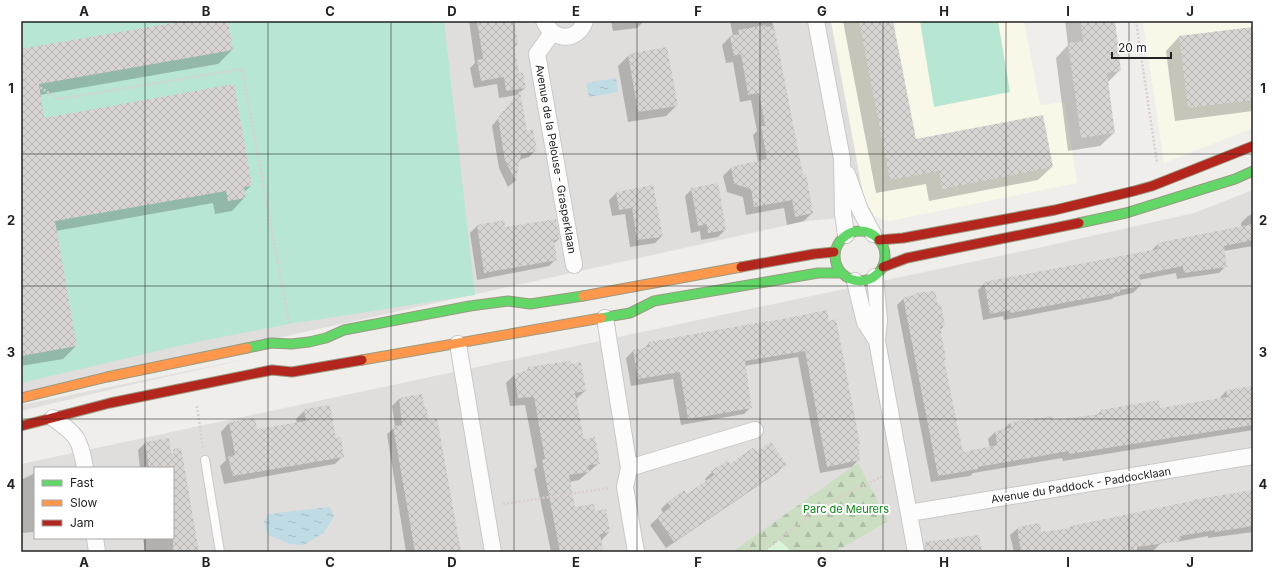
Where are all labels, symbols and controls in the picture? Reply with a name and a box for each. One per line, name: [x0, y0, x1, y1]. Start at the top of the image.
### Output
text: A: [79, 3, 89, 19]
text: B: [202, 3, 211, 19]
text: C: [325, 3, 335, 19]
text: D: [447, 3, 457, 19]
text: E: [572, 3, 580, 19]
text: F: [694, 3, 702, 19]
text: G: [817, 3, 827, 19]
text: H: [939, 3, 949, 19]
text: I: [1066, 3, 1070, 19]
text: J: [1186, 3, 1194, 19]
scale bar: [1112, 34, 1171, 60]
text: 20 m: [1118, 40, 1147, 55]
street label: Avenue de la Pelouse - Grasperklaan: [532, 63, 580, 255]
text: 1: [8, 80, 14, 96]
text: 1: [1260, 80, 1266, 96]
text: 2: [7, 212, 15, 228]
text: 2: [1259, 212, 1267, 228]
text: 3: [7, 344, 15, 360]
text: 3: [1259, 344, 1267, 360]
street label: Avenue du Paddock - Paddocklaan: [990, 464, 1172, 506]
legend: [34, 467, 174, 539]
text: Fast: [70, 475, 94, 490]
text: 4: [7, 476, 16, 492]
text: 4: [1259, 476, 1268, 492]
text: Slow: [70, 495, 98, 510]
park label: Parc de Meurers: [803, 502, 889, 516]
text: Jam: [70, 515, 94, 530]
text: A: [79, 554, 89, 570]
text: B: [202, 554, 211, 570]
text: C: [325, 554, 335, 570]
text: D: [447, 554, 457, 570]
text: E: [572, 554, 580, 570]
text: F: [694, 554, 702, 570]
text: G: [817, 554, 827, 570]
text: H: [939, 554, 949, 570]
text: I: [1066, 554, 1070, 570]
text: J: [1186, 554, 1194, 570]

